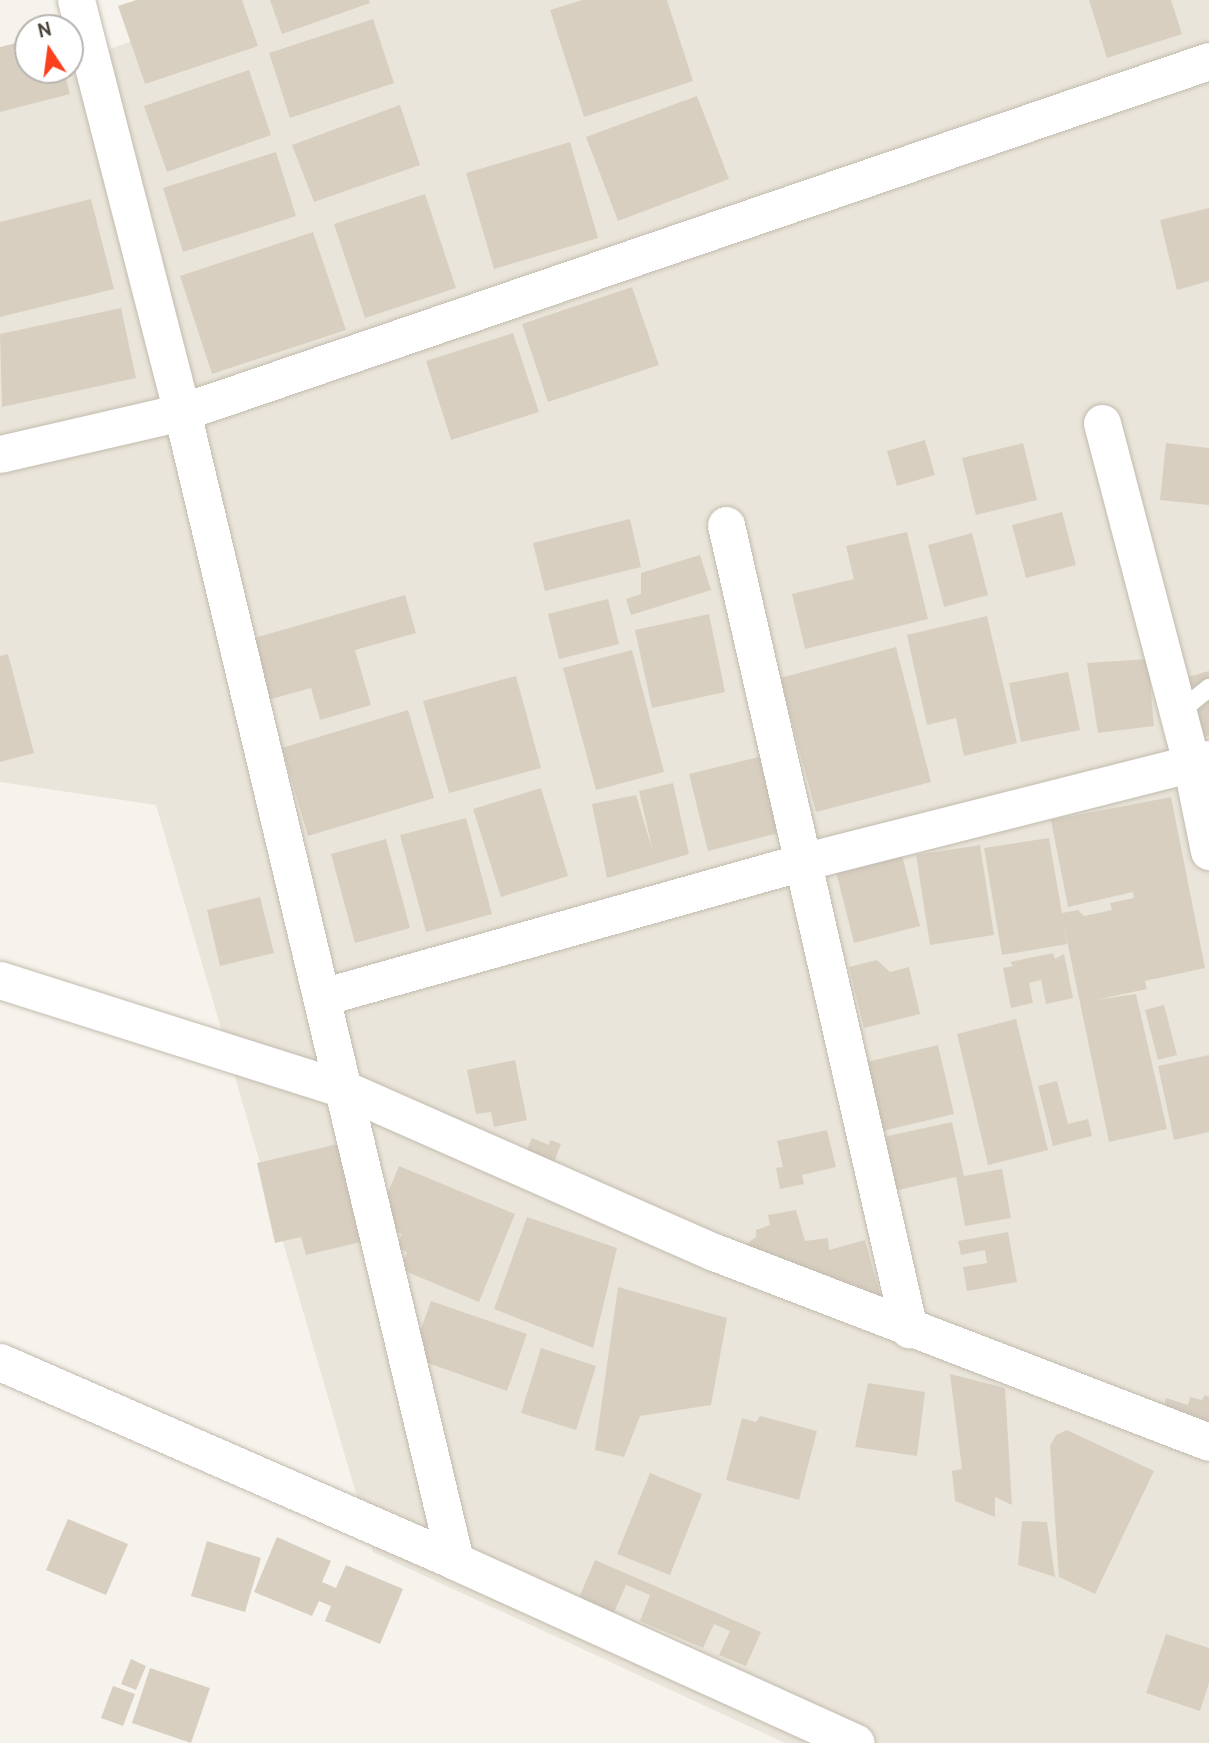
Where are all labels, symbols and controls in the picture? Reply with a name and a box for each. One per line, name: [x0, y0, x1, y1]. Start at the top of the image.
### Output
north arrow: [14, 14, 84, 84]
text: N: [35, 17, 54, 43]

